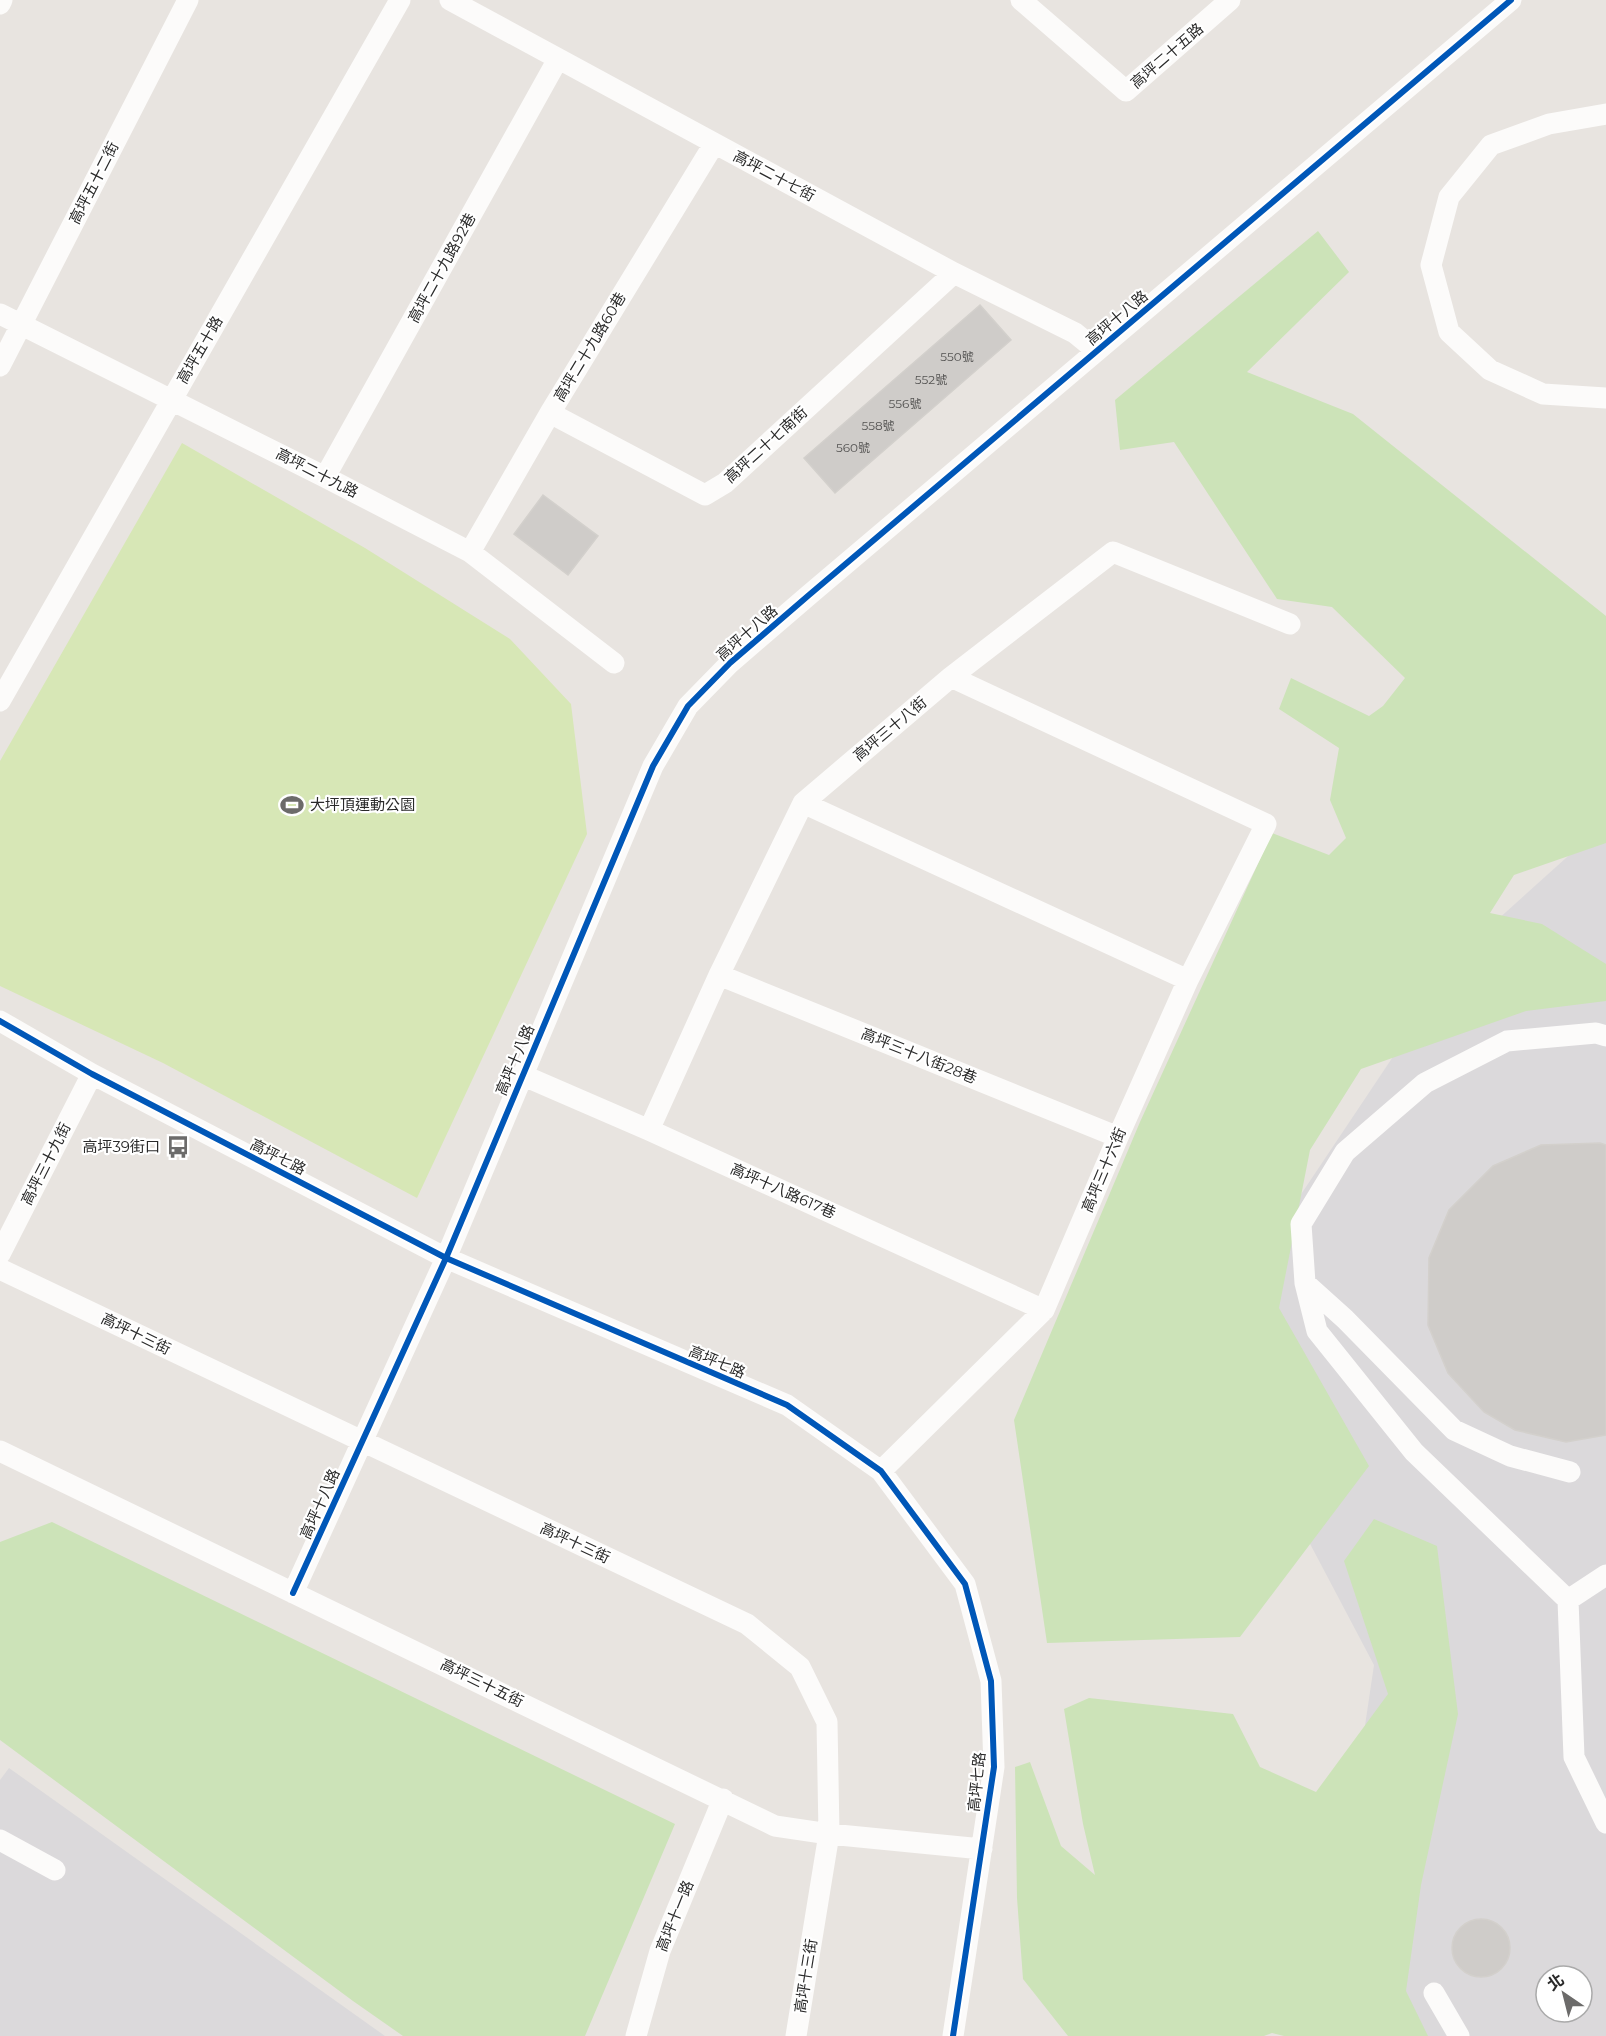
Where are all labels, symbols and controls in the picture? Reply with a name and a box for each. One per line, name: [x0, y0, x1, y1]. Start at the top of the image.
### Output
street label: 高坪二十五路: [1126, 19, 1207, 92]
street label: 高坪五十二街: [65, 138, 122, 227]
street label: 高坪二十七街: [730, 146, 818, 205]
street label: 高坪二十九路92巷: [404, 210, 480, 326]
street label: 高坪十八路: [1082, 286, 1152, 349]
street label: 高坪二十九路60巷: [549, 289, 630, 405]
street label: 高坪五十路: [173, 313, 227, 387]
house number: 550號: [940, 349, 974, 364]
house number: 552號: [915, 372, 947, 387]
house number: 556號: [889, 396, 921, 411]
street label: 高坪二十七南街: [720, 402, 811, 487]
house number: 558號: [861, 418, 895, 433]
house number: 560號: [836, 440, 870, 455]
street label: 高坪二十九路: [273, 444, 362, 501]
street label: 高坪十八路: [712, 601, 781, 664]
street label: 高坪三十八街: [849, 692, 930, 765]
sports icon: 大坪頂運動公園: [279, 792, 305, 818]
place label: 大坪頂運動公園: [310, 795, 415, 814]
street label: 高坪十八路: [491, 1022, 538, 1098]
street label: 高坪三十八街28巷: [859, 1024, 980, 1087]
street label: 高坪三十九街: [17, 1119, 74, 1208]
street label: 高坪三十六街: [1077, 1125, 1130, 1215]
bus stop icon: 高坪39街口: [165, 1134, 191, 1160]
street label: 高坪七路: [247, 1134, 309, 1179]
place label: 高坪39街口: [82, 1137, 160, 1156]
street label: 高坪十八路617巷: [728, 1159, 839, 1222]
street label: 高坪十三街: [98, 1309, 174, 1359]
street label: 高坪七路: [686, 1341, 749, 1382]
street label: 高坪十八路: [296, 1466, 343, 1542]
street label: 高坪十三街: [537, 1518, 613, 1567]
street label: 高坪三十五街: [438, 1654, 527, 1711]
street label: 高坪七路: [964, 1751, 989, 1813]
street label: 高坪十一路: [652, 1877, 697, 1954]
street label: 高坪十三街: [790, 1937, 821, 2014]
north arrow: [1534, 1964, 1594, 2024]
text: 北: [1544, 1970, 1568, 1994]

